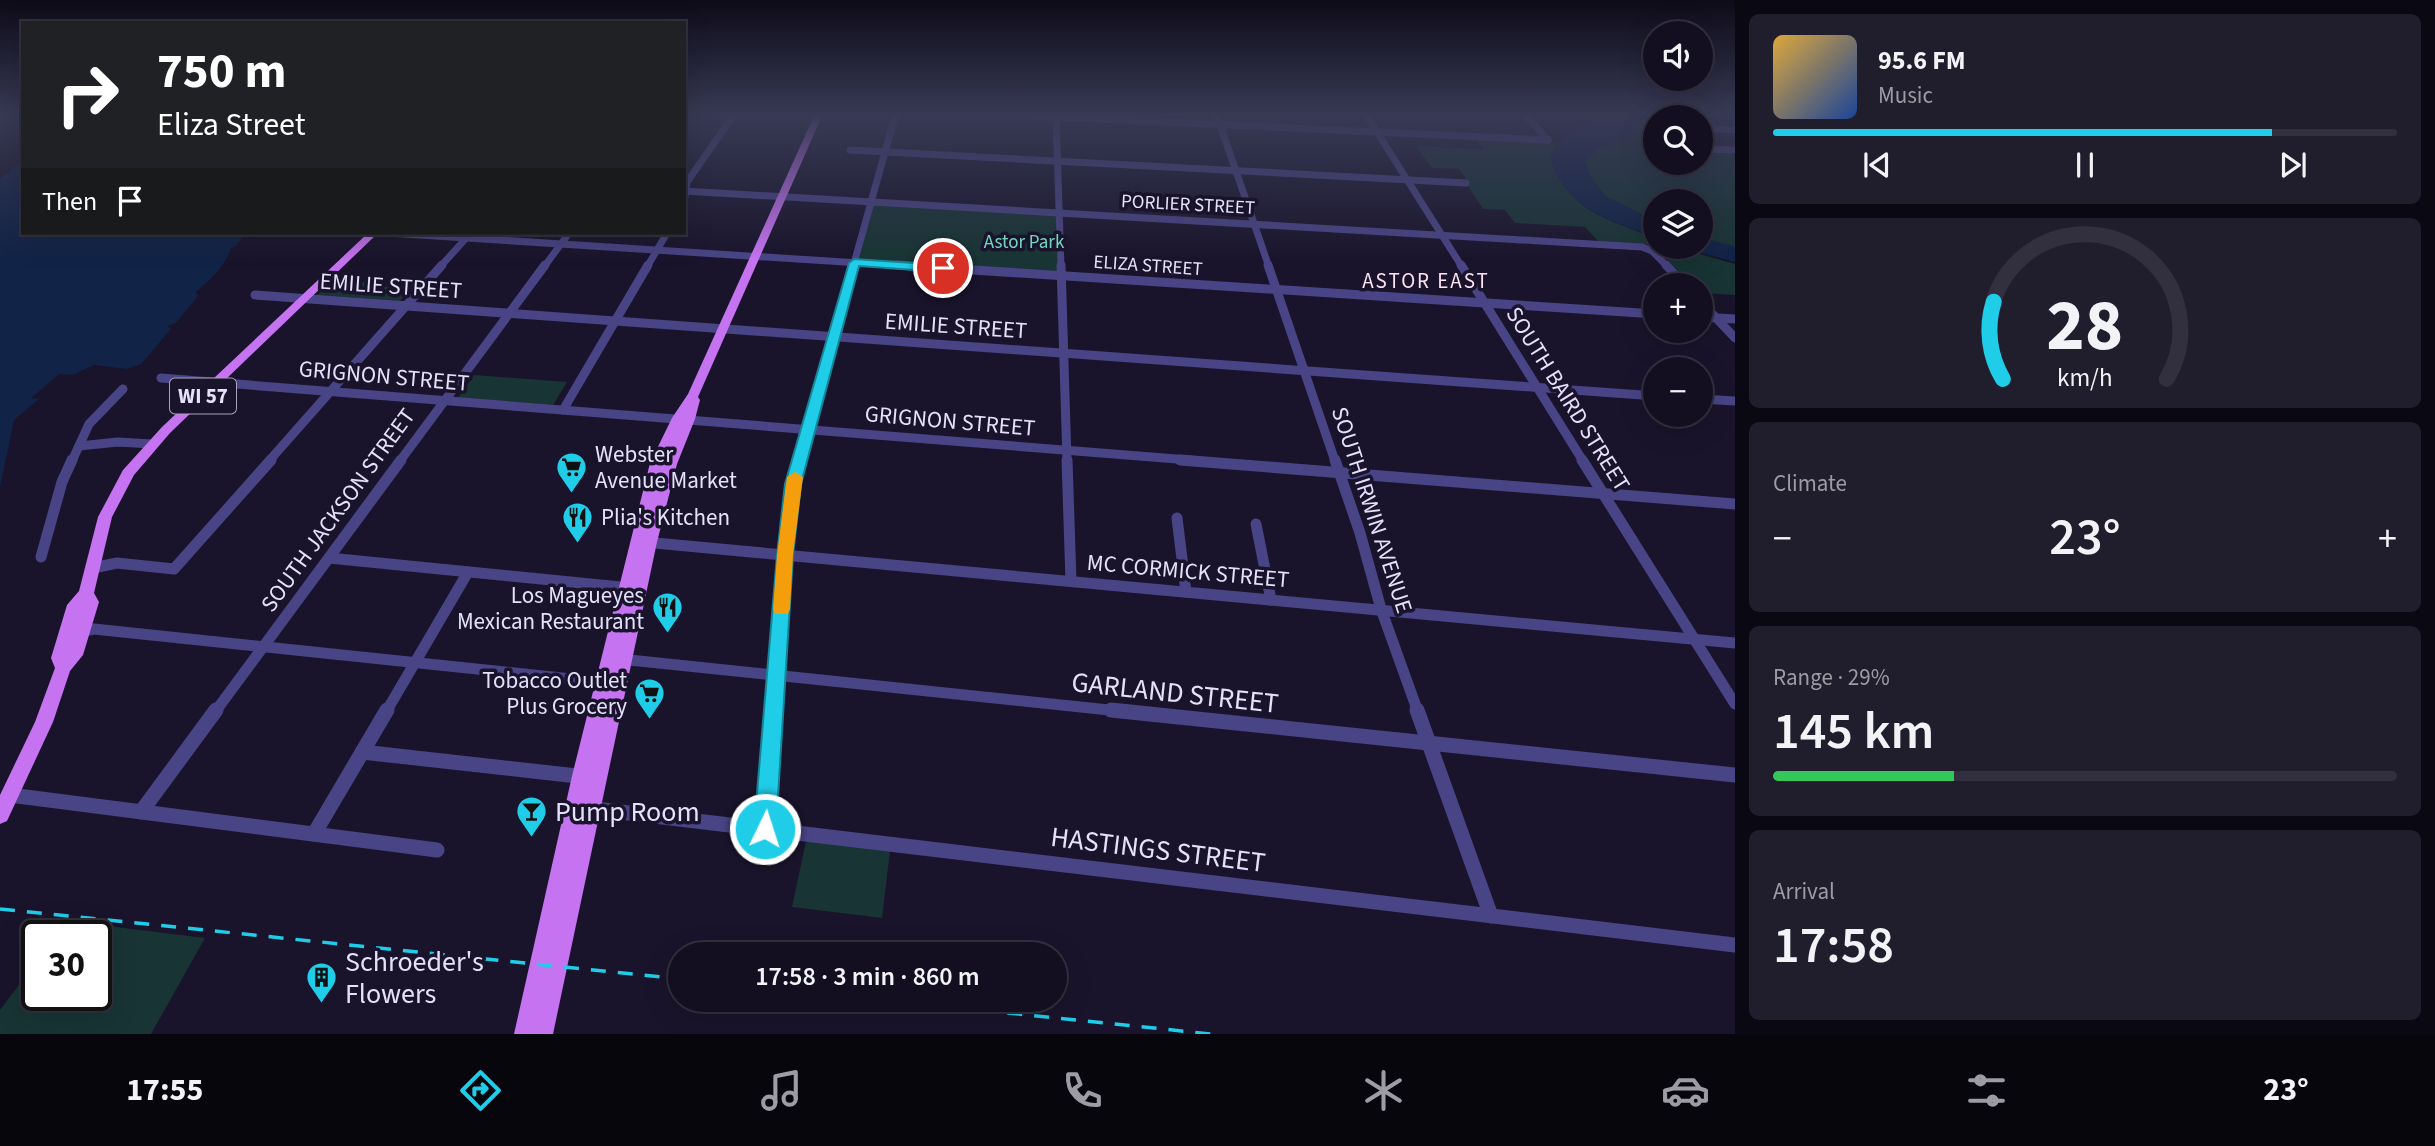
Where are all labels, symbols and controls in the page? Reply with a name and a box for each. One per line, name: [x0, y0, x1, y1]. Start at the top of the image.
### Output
map controls: [1643, 21, 1713, 427]
button: sound: [1643, 21, 1713, 91]
text: 750 m: [157, 37, 286, 107]
text: 95.6 FM: [1878, 42, 1966, 79]
icon: right: [42, 49, 133, 140]
text: Music: [1878, 79, 1933, 112]
text: Eliza Street: [157, 102, 305, 148]
button: search: [1643, 105, 1713, 175]
icon: previous: [1858, 146, 1896, 184]
icon: pause: [2066, 146, 2104, 184]
icon: next: [2274, 146, 2312, 184]
icon: arrive: [111, 182, 149, 220]
text: Then: [42, 183, 97, 220]
street label: PORLIER STREET: [1120, 188, 1256, 222]
button: layers: [1643, 189, 1713, 259]
park label: Astor Park: [984, 229, 1065, 256]
pin: [913, 238, 973, 298]
icon: arrive: [924, 249, 962, 287]
street label: ELIZA STREET: [1092, 249, 1204, 283]
street label: EMILIE STREET: [319, 265, 463, 307]
district label: ASTOR EAST: [1362, 266, 1490, 296]
button: +: [1643, 273, 1713, 343]
text: 28: [2047, 274, 2123, 378]
street label: SOUTH BAIRD STREET: [1498, 300, 1638, 498]
street label: EMILIE STREET: [884, 305, 1028, 347]
street label: GRIGNON STREET: [297, 352, 471, 400]
button: −: [1643, 357, 1713, 427]
text: km/h: [2057, 360, 2113, 396]
road number: WI 57: [170, 378, 236, 414]
street label: GRIGNON STREET: [863, 397, 1037, 445]
street label: SOUTH JACKSON STREET: [253, 401, 423, 619]
street label: SOUTH IRWIN AVENUE: [1323, 403, 1421, 617]
place label: Webster Avenue Market: [595, 438, 737, 497]
supermarket icon: Webster Avenue Market: [555, 450, 589, 494]
text: Climate: [1773, 467, 1847, 500]
restaurant icon: Plia's Kitchen: [561, 500, 595, 544]
place label: Plia's Kitchen: [601, 501, 730, 534]
text: 23°: [2049, 501, 2121, 575]
text: −: [1773, 512, 1792, 566]
text: +: [2378, 512, 2397, 566]
street label: MC CORMICK STREET: [1085, 546, 1291, 596]
place label: Los Magueyes Mexican Restaurant: [457, 579, 644, 638]
restaurant icon: Los Magueyes Mexican Restaurant: [650, 591, 684, 635]
text: Range · 29%: [1773, 661, 1890, 694]
street label: GARLAND STREET: [1069, 662, 1281, 724]
place label: Tobacco Outlet Plus Grocery: [482, 664, 627, 723]
supermarket icon: Tobacco Outlet Plus Grocery: [633, 676, 667, 720]
text: 145 km: [1773, 695, 1934, 769]
place label: Pump Room: [555, 792, 700, 832]
position arrow: [728, 792, 802, 866]
bar icon: Pump Room: [515, 795, 549, 839]
street label: HASTINGS STREET: [1048, 817, 1268, 883]
text: Arrival: [1773, 875, 1835, 908]
text: 17:58: [1773, 909, 1894, 983]
speed limit sign: 30: [21, 920, 112, 1011]
place label: Schroeder's Flowers: [345, 942, 484, 1014]
text: 17:58 · 3 min · 860 m: [755, 958, 980, 995]
building icon: Schroeder's Flowers: [305, 961, 339, 1005]
icon: directions: [456, 1066, 505, 1115]
icon: music: [757, 1066, 806, 1115]
icon: phone: [1058, 1066, 1107, 1115]
icon: climate: [1359, 1066, 1408, 1115]
icon: car: [1661, 1066, 1710, 1115]
icon: filters: [1962, 1066, 2011, 1115]
text: 17:55: [126, 1067, 203, 1113]
text: 23°: [2263, 1067, 2309, 1113]

